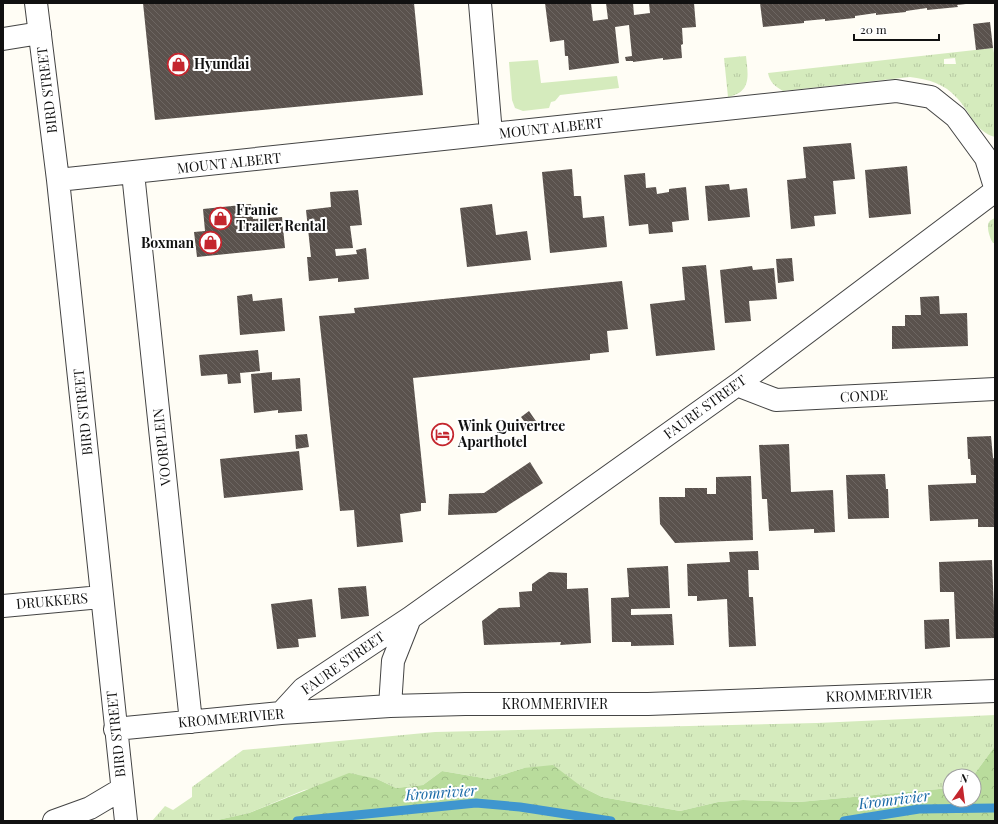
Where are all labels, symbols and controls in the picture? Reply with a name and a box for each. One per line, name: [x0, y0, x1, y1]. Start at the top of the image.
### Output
scale bar: [854, 16, 939, 42]
text: 20 m: [860, 21, 887, 37]
street label: BIRD STREET: [32, 45, 61, 134]
shop icon: Hyundai: [166, 51, 192, 77]
place label: Hyundai: [194, 54, 250, 73]
street label: MOUNT ALBERT: [498, 113, 604, 142]
street label: MOUNT ALBERT: [176, 148, 282, 177]
place label: Franic Trailer Rental: [236, 200, 327, 235]
shop icon: Franic Trailer Rental: [207, 205, 233, 231]
shop icon: Boxman: [197, 230, 223, 256]
place label: Boxman: [141, 233, 194, 252]
street label: BIRD STREET: [68, 367, 97, 456]
street label: FAURE STREET: [660, 370, 750, 443]
street label: CONDE: [839, 385, 889, 406]
street label: VOORPLEIN: [148, 407, 175, 488]
place label: Wink Quivertree Aparthotel: [457, 416, 565, 451]
hotel icon: Wink Quivertree Aparthotel: [429, 421, 455, 447]
street label: DRUKKERS: [15, 588, 89, 613]
street label: FAURE STREET: [297, 627, 388, 698]
street label: KROMMERIVIER: [825, 683, 933, 706]
street label: BIRD STREET: [101, 689, 130, 778]
street label: KROMMERIVIER: [502, 694, 609, 713]
street label: KROMMERIVIER: [177, 703, 286, 732]
north arrow: [942, 768, 982, 808]
text: N: [959, 770, 970, 786]
water label: Kromrivier: [404, 779, 478, 805]
water label: Kromrivier: [856, 785, 931, 813]

